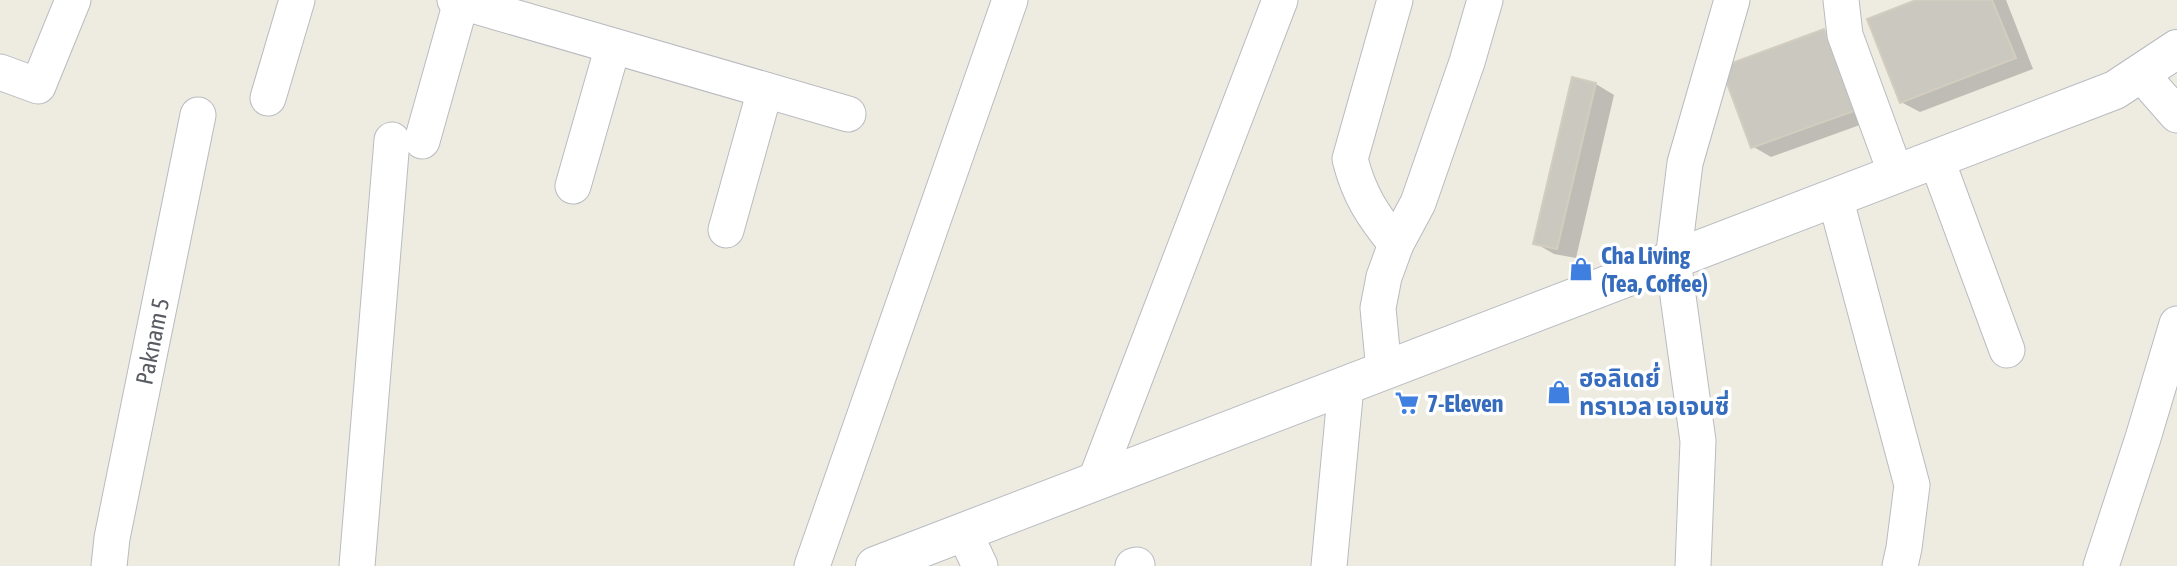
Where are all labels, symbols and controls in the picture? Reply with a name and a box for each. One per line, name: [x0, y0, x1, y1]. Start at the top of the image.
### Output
place label: Cha Living (Tea, Coffee): [1601, 242, 1708, 297]
shop icon: Cha Living (Tea, Coffee): [1567, 255, 1595, 283]
street label: Paknam 5: [130, 296, 174, 387]
place label: ฮอลิเดย์่ ทราเวล เอเจนซี่: [1579, 362, 1729, 420]
shop icon: ฮอลิเดย์่ ทราเวล เอเจนซี่: [1545, 378, 1573, 406]
supermarket icon: 7-Eleven: [1393, 389, 1421, 417]
place label: 7-Eleven: [1427, 390, 1503, 417]

